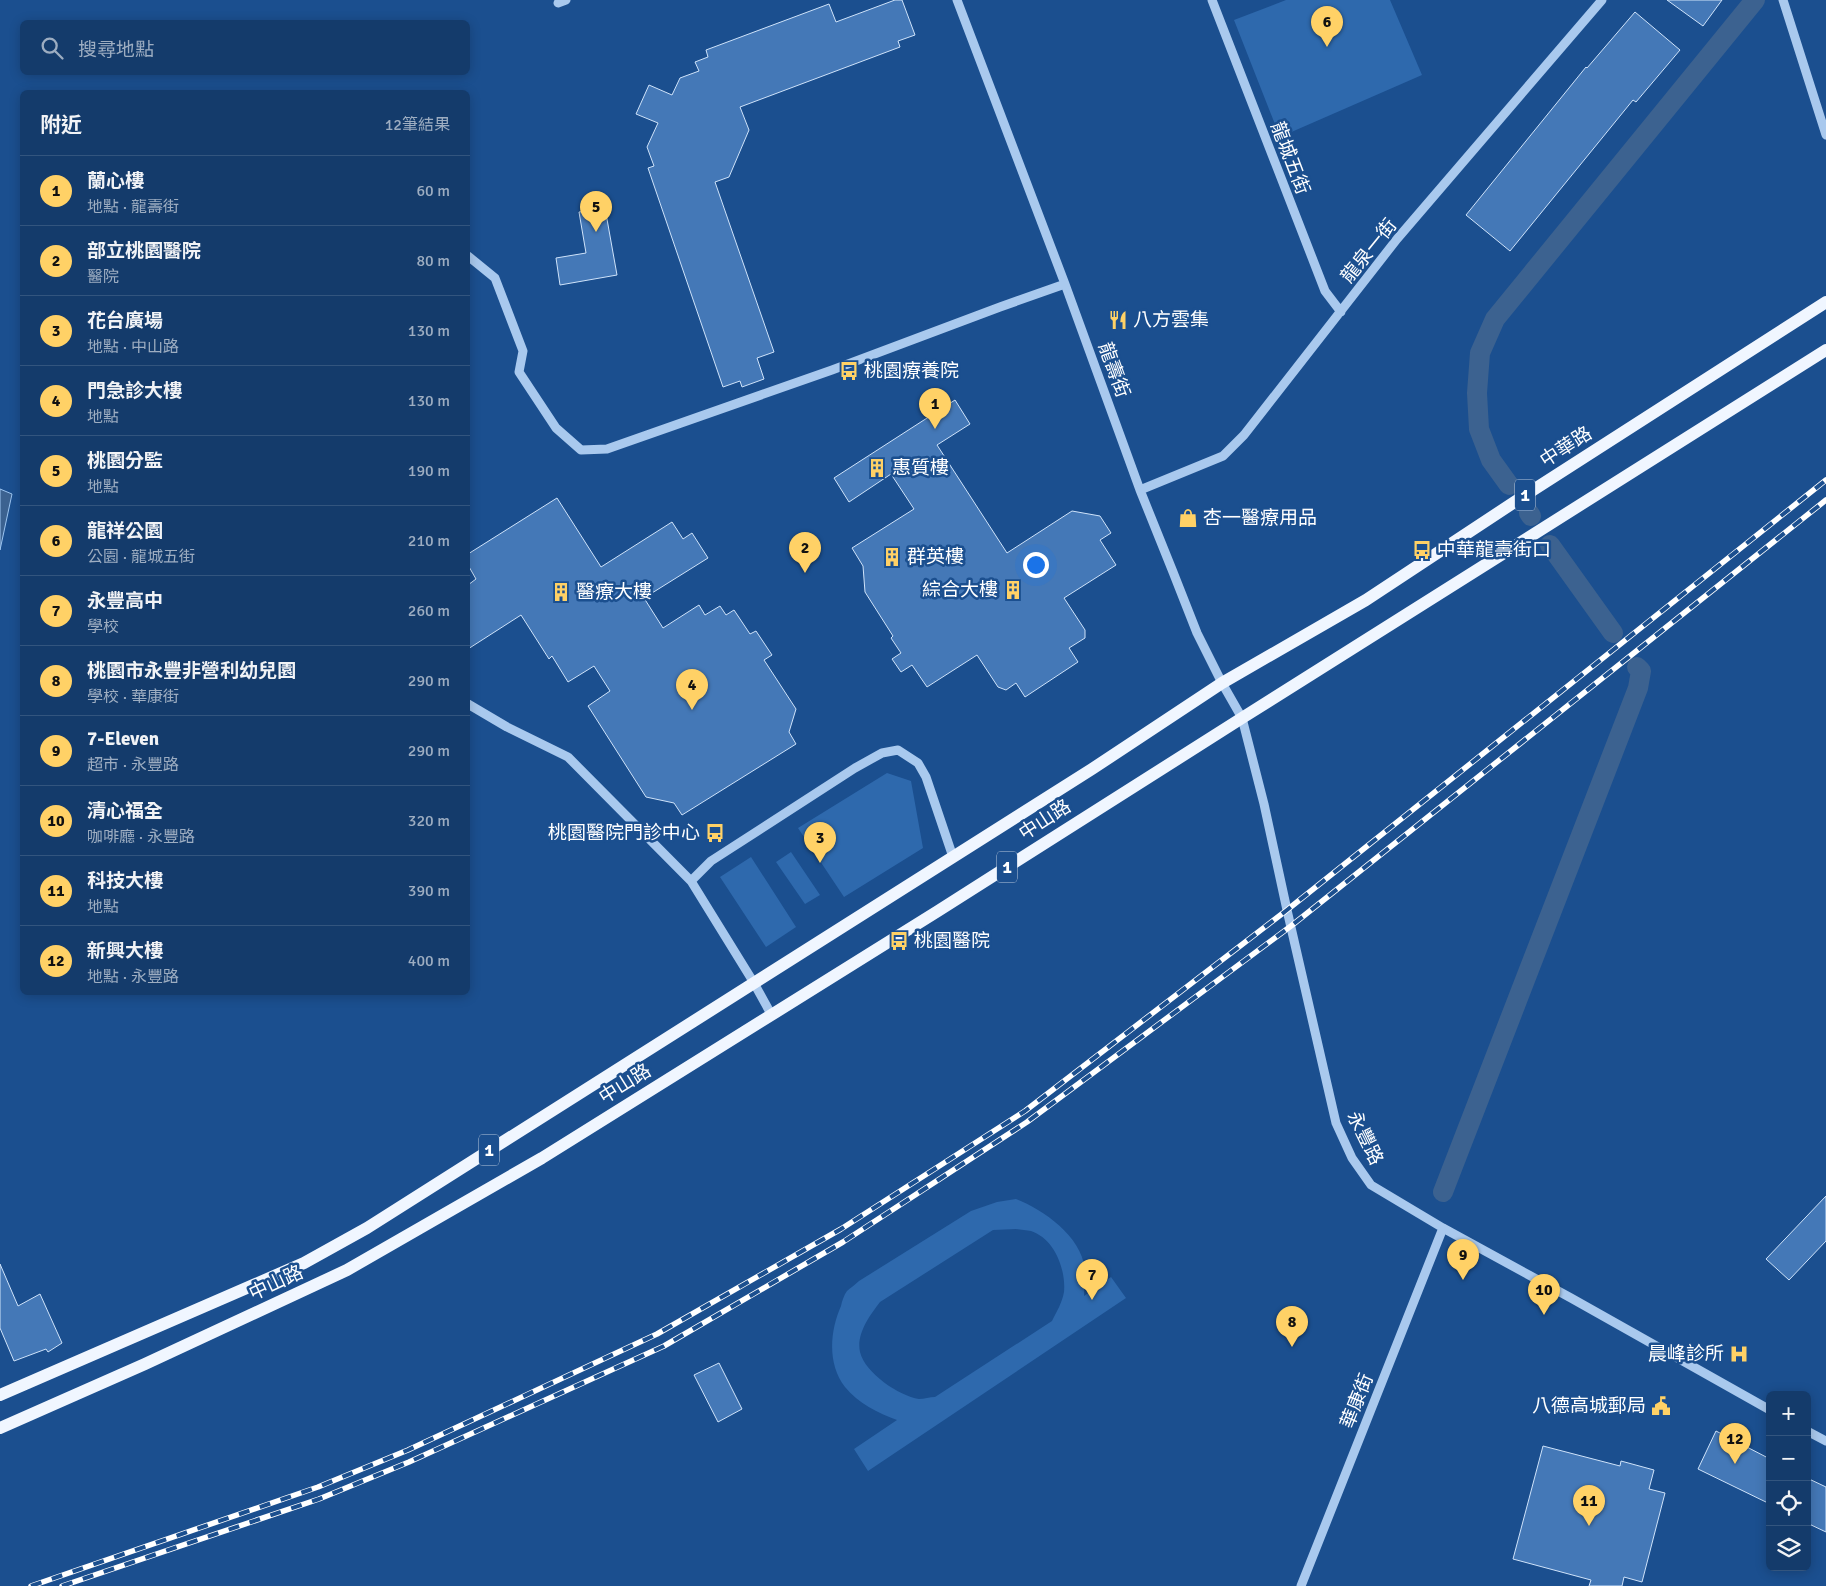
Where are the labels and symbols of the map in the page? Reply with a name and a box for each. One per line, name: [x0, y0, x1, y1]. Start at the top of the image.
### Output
pin: 6: [1311, 6, 1343, 47]
street label: 龍城五街: [1265, 118, 1315, 198]
pin: 5: [580, 191, 612, 232]
street label: 龍泉一街: [1336, 214, 1402, 288]
place label: 八方雲集: [1133, 308, 1209, 332]
restaurant icon: 八方雲集: [1107, 309, 1129, 331]
street label: 龍壽街: [1093, 339, 1135, 401]
place label: 桃園療養院: [864, 359, 959, 383]
bus stop icon: 桃園療養院: [838, 360, 860, 382]
pin: 1: [919, 388, 951, 429]
street label: 中華路: [1536, 421, 1596, 473]
place label: 惠質樓: [892, 456, 949, 480]
building icon: 惠質樓: [866, 457, 888, 479]
road number: 1: [1515, 480, 1535, 510]
place label: 杏一醫療用品: [1203, 506, 1317, 530]
shop icon: 杏一醫療用品: [1177, 507, 1199, 529]
pin: 2: [789, 532, 821, 573]
place label: 中華龍壽街口: [1437, 538, 1551, 562]
bus stop icon: 中華龍壽街口: [1411, 539, 1433, 561]
place label: 群英樓: [907, 545, 964, 569]
building icon: 群英樓: [881, 546, 903, 568]
your location: [1023, 552, 1049, 578]
place label: 綜合大樓: [922, 578, 998, 602]
building icon: 綜合大樓: [1002, 579, 1024, 601]
place label: 醫療大樓: [576, 580, 652, 604]
building icon: 醫療大樓: [550, 581, 572, 603]
pin: 4: [676, 669, 708, 710]
street label: 中山路: [1015, 794, 1075, 846]
place label: 桃園醫院門診中心: [548, 821, 700, 845]
bus stop icon: 桃園醫院門診中心: [704, 822, 726, 844]
pin: 3: [804, 822, 836, 863]
road number: 1: [997, 852, 1017, 882]
place label: 桃園醫院: [914, 929, 990, 953]
bus stop icon: 桃園醫院: [888, 930, 910, 952]
street label: 中山路: [594, 1059, 656, 1109]
street label: 永豐路: [1342, 1107, 1388, 1169]
road number: 1: [479, 1134, 499, 1166]
pin: 9: [1447, 1239, 1479, 1280]
pin: 7: [1076, 1259, 1108, 1300]
street label: 中山路: [245, 1260, 307, 1306]
pin: 10: [1528, 1274, 1560, 1315]
pin: 8: [1276, 1306, 1308, 1347]
place label: 晨峰診所: [1648, 1342, 1724, 1366]
hospital icon: 晨峰診所: [1728, 1343, 1750, 1365]
street label: 華康街: [1335, 1370, 1379, 1432]
place label: 八德高城郵局: [1532, 1394, 1646, 1418]
public building icon: 八德高城郵局: [1650, 1395, 1672, 1417]
pin: 12: [1719, 1423, 1751, 1464]
pin: 11: [1573, 1485, 1605, 1526]

